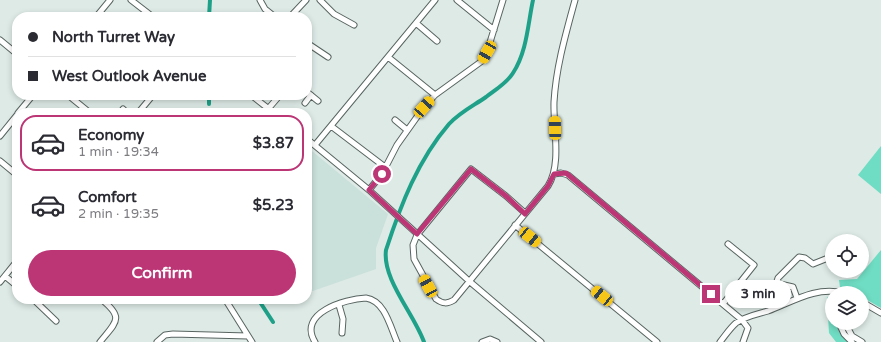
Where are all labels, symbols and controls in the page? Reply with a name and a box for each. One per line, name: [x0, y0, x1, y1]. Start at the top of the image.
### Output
text: North Turret Way: [52, 28, 175, 46]
car: [476, 39, 498, 65]
text: West Outlook Avenue: [52, 67, 206, 85]
car: [412, 94, 436, 120]
car: [549, 116, 561, 140]
icon: car: [30, 125, 66, 161]
text: Economy: [78, 126, 144, 144]
text: $3.87: [253, 134, 294, 152]
text: 1 min · 19:34: [78, 144, 159, 160]
route start: [373, 165, 391, 183]
icon: car: [30, 187, 66, 223]
text: Comfort: [78, 188, 137, 206]
text: $5.23: [253, 196, 294, 214]
text: 2 min · 19:35: [78, 206, 159, 222]
car: [517, 225, 543, 249]
map controls: [825, 234, 869, 330]
button: locate: [825, 234, 869, 278]
button: Confirm: [28, 250, 296, 296]
car: [417, 273, 439, 299]
callout: 3 min: [725, 280, 791, 308]
car: [589, 284, 615, 308]
route end: [702, 285, 720, 303]
text: 3 min: [741, 286, 775, 302]
button: layers: [825, 286, 869, 330]

